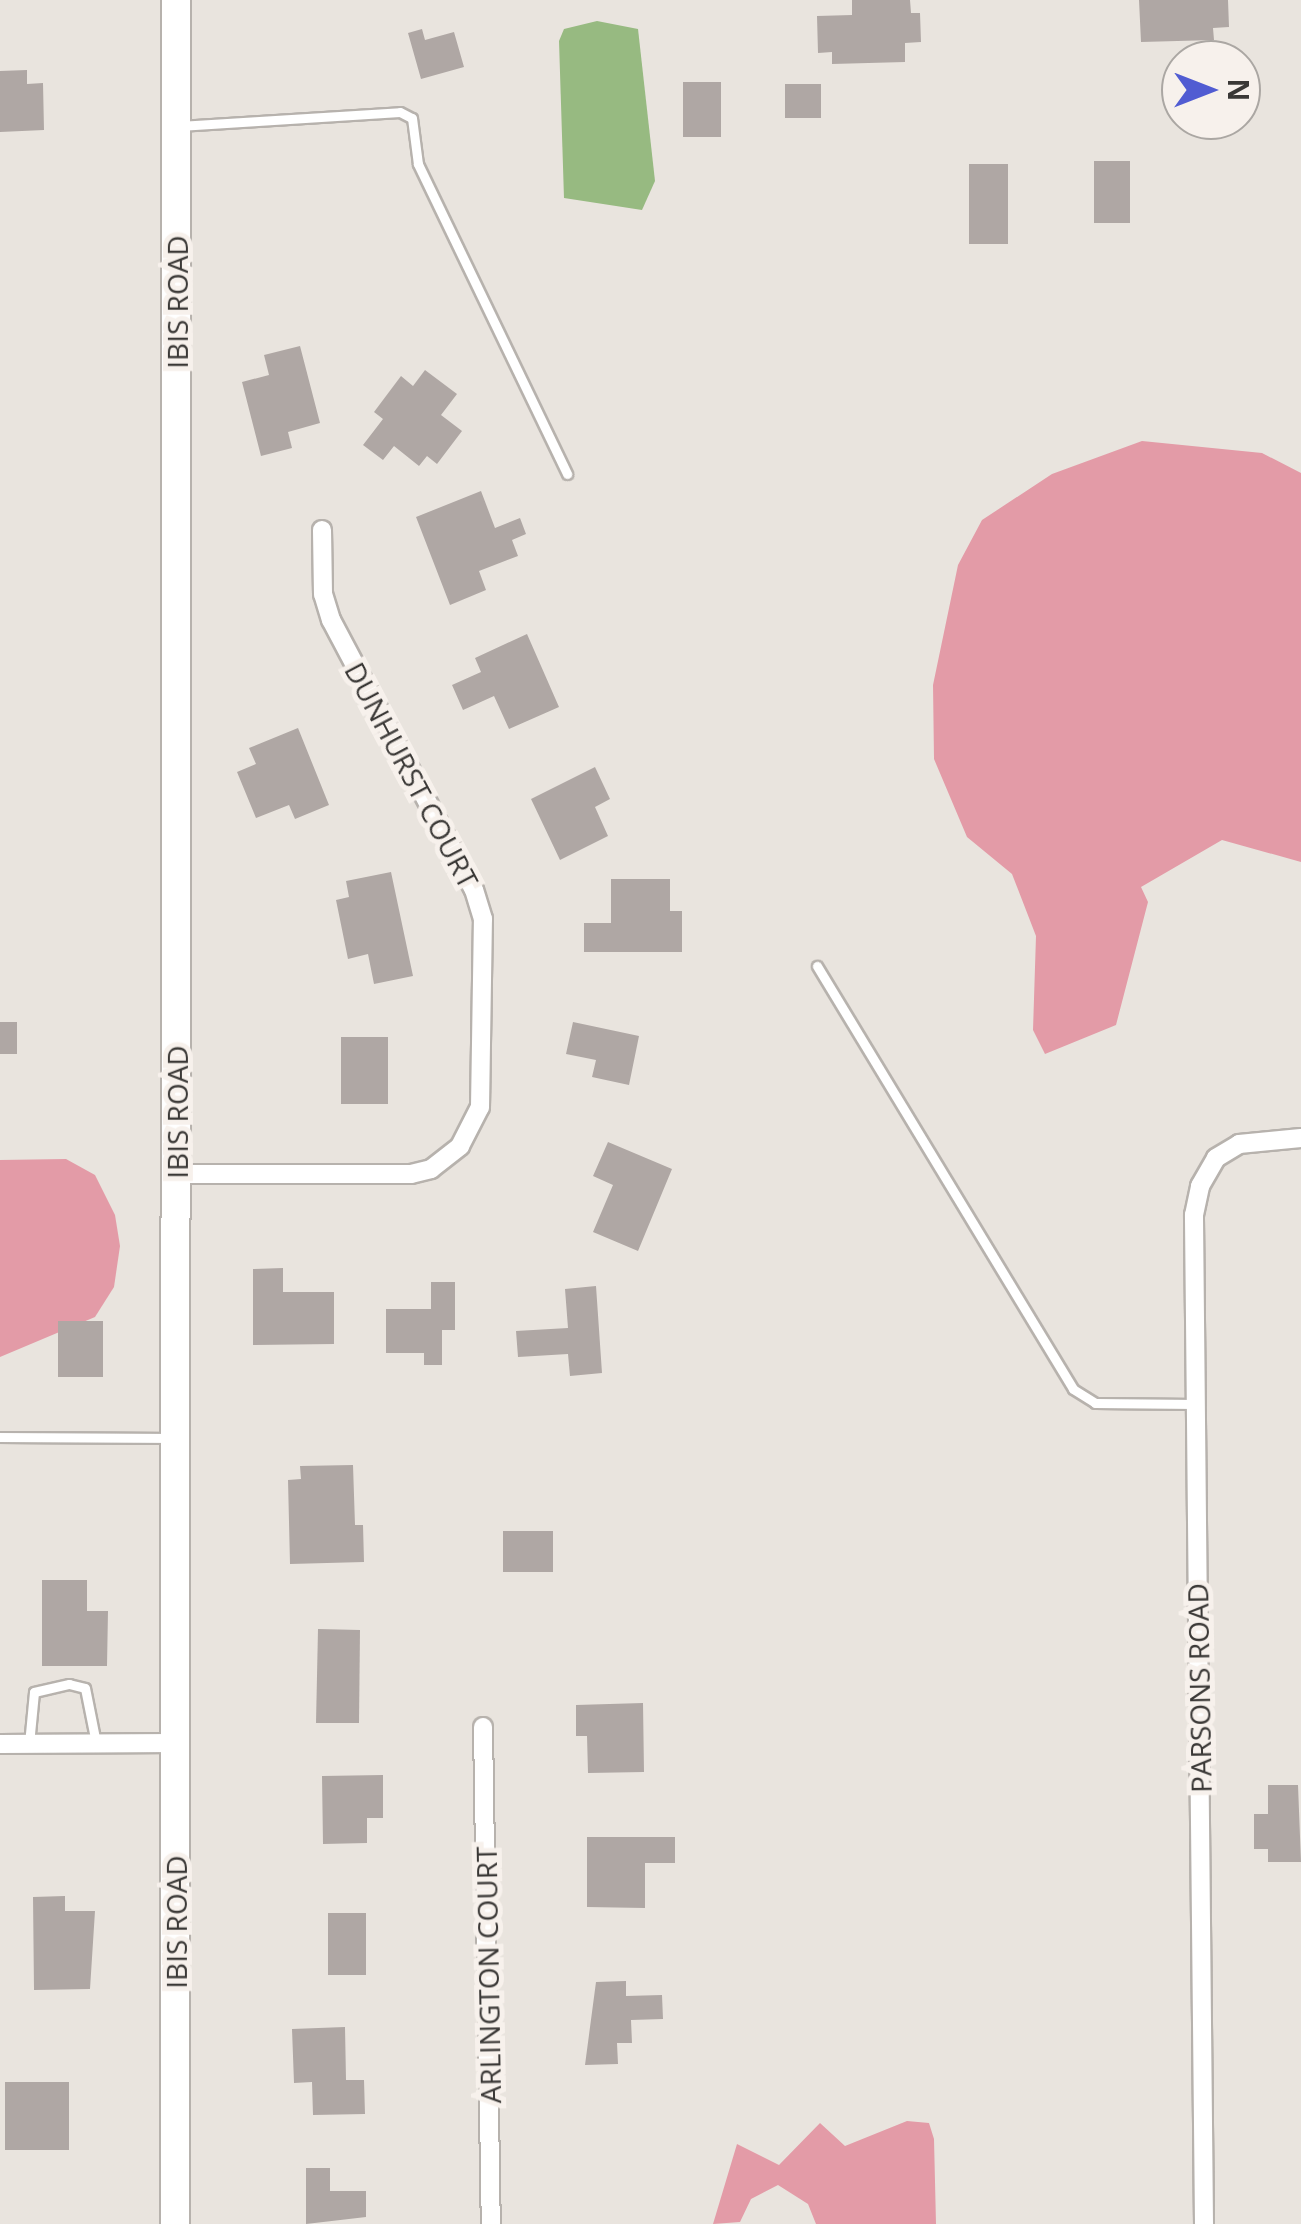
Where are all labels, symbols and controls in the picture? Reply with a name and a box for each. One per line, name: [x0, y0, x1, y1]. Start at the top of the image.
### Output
north arrow: [1161, 40, 1261, 140]
text: N: [1220, 79, 1258, 101]
street label: IBIS ROAD: [160, 235, 194, 369]
street label: DUNHURST COURT: [338, 656, 486, 894]
street label: IBIS ROAD: [160, 1045, 194, 1179]
street label: PARSONS ROAD: [1180, 1583, 1218, 1793]
street label: ARLINGTON COURT: [469, 1846, 507, 2104]
street label: IBIS ROAD: [159, 1855, 193, 1989]

